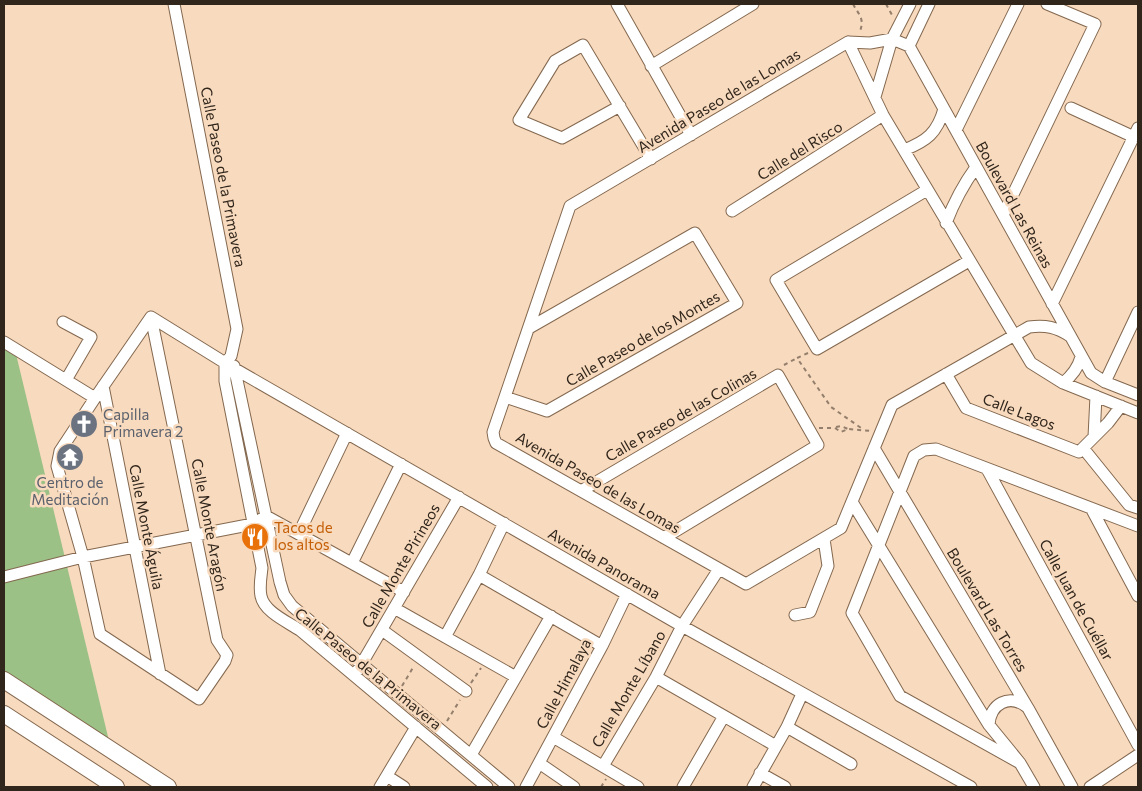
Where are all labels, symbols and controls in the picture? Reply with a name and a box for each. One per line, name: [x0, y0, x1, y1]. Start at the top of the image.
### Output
street label: Avenida Paseo de las Lomas: [634, 44, 803, 156]
street label: Calle Paseo de la Primavera: [198, 85, 250, 269]
street label: Calle del Risco: [754, 117, 845, 183]
street label: Boulevard Las Reinas: [973, 138, 1057, 271]
street label: Calle Paseo de los Montes: [562, 287, 723, 390]
street label: Calle Paseo de las Colinas: [602, 363, 759, 465]
street label: Calle Lagos: [980, 389, 1058, 433]
place label: Capilla Primavera 2: [103, 405, 183, 440]
church icon: Capilla Primavera 2: [69, 409, 99, 439]
street label: Avenida Paseo de las Lomas: [513, 428, 684, 537]
temple icon: Centro de Meditación: [55, 442, 85, 472]
street label: Calle Monte Aragón: [188, 457, 232, 593]
street label: Calle Monte Águila: [126, 462, 169, 591]
place label: Centro de Meditación: [31, 473, 109, 508]
street label: Calle Monte Pirineos: [357, 500, 443, 631]
place label: Tacos de los altos: [274, 518, 333, 553]
restaurant icon: Tacos de los altos: [240, 522, 270, 552]
street label: Avenida Panorama: [545, 524, 664, 603]
street label: Calle Juan de Cuéllar: [1036, 536, 1118, 663]
street label: Boulevard Las Torres: [944, 544, 1032, 675]
street label: Calle Paseo de la Primavera: [292, 604, 446, 733]
street label: Calle Monte Líbano: [587, 627, 669, 750]
street label: Calle Himalaya: [532, 635, 594, 732]

